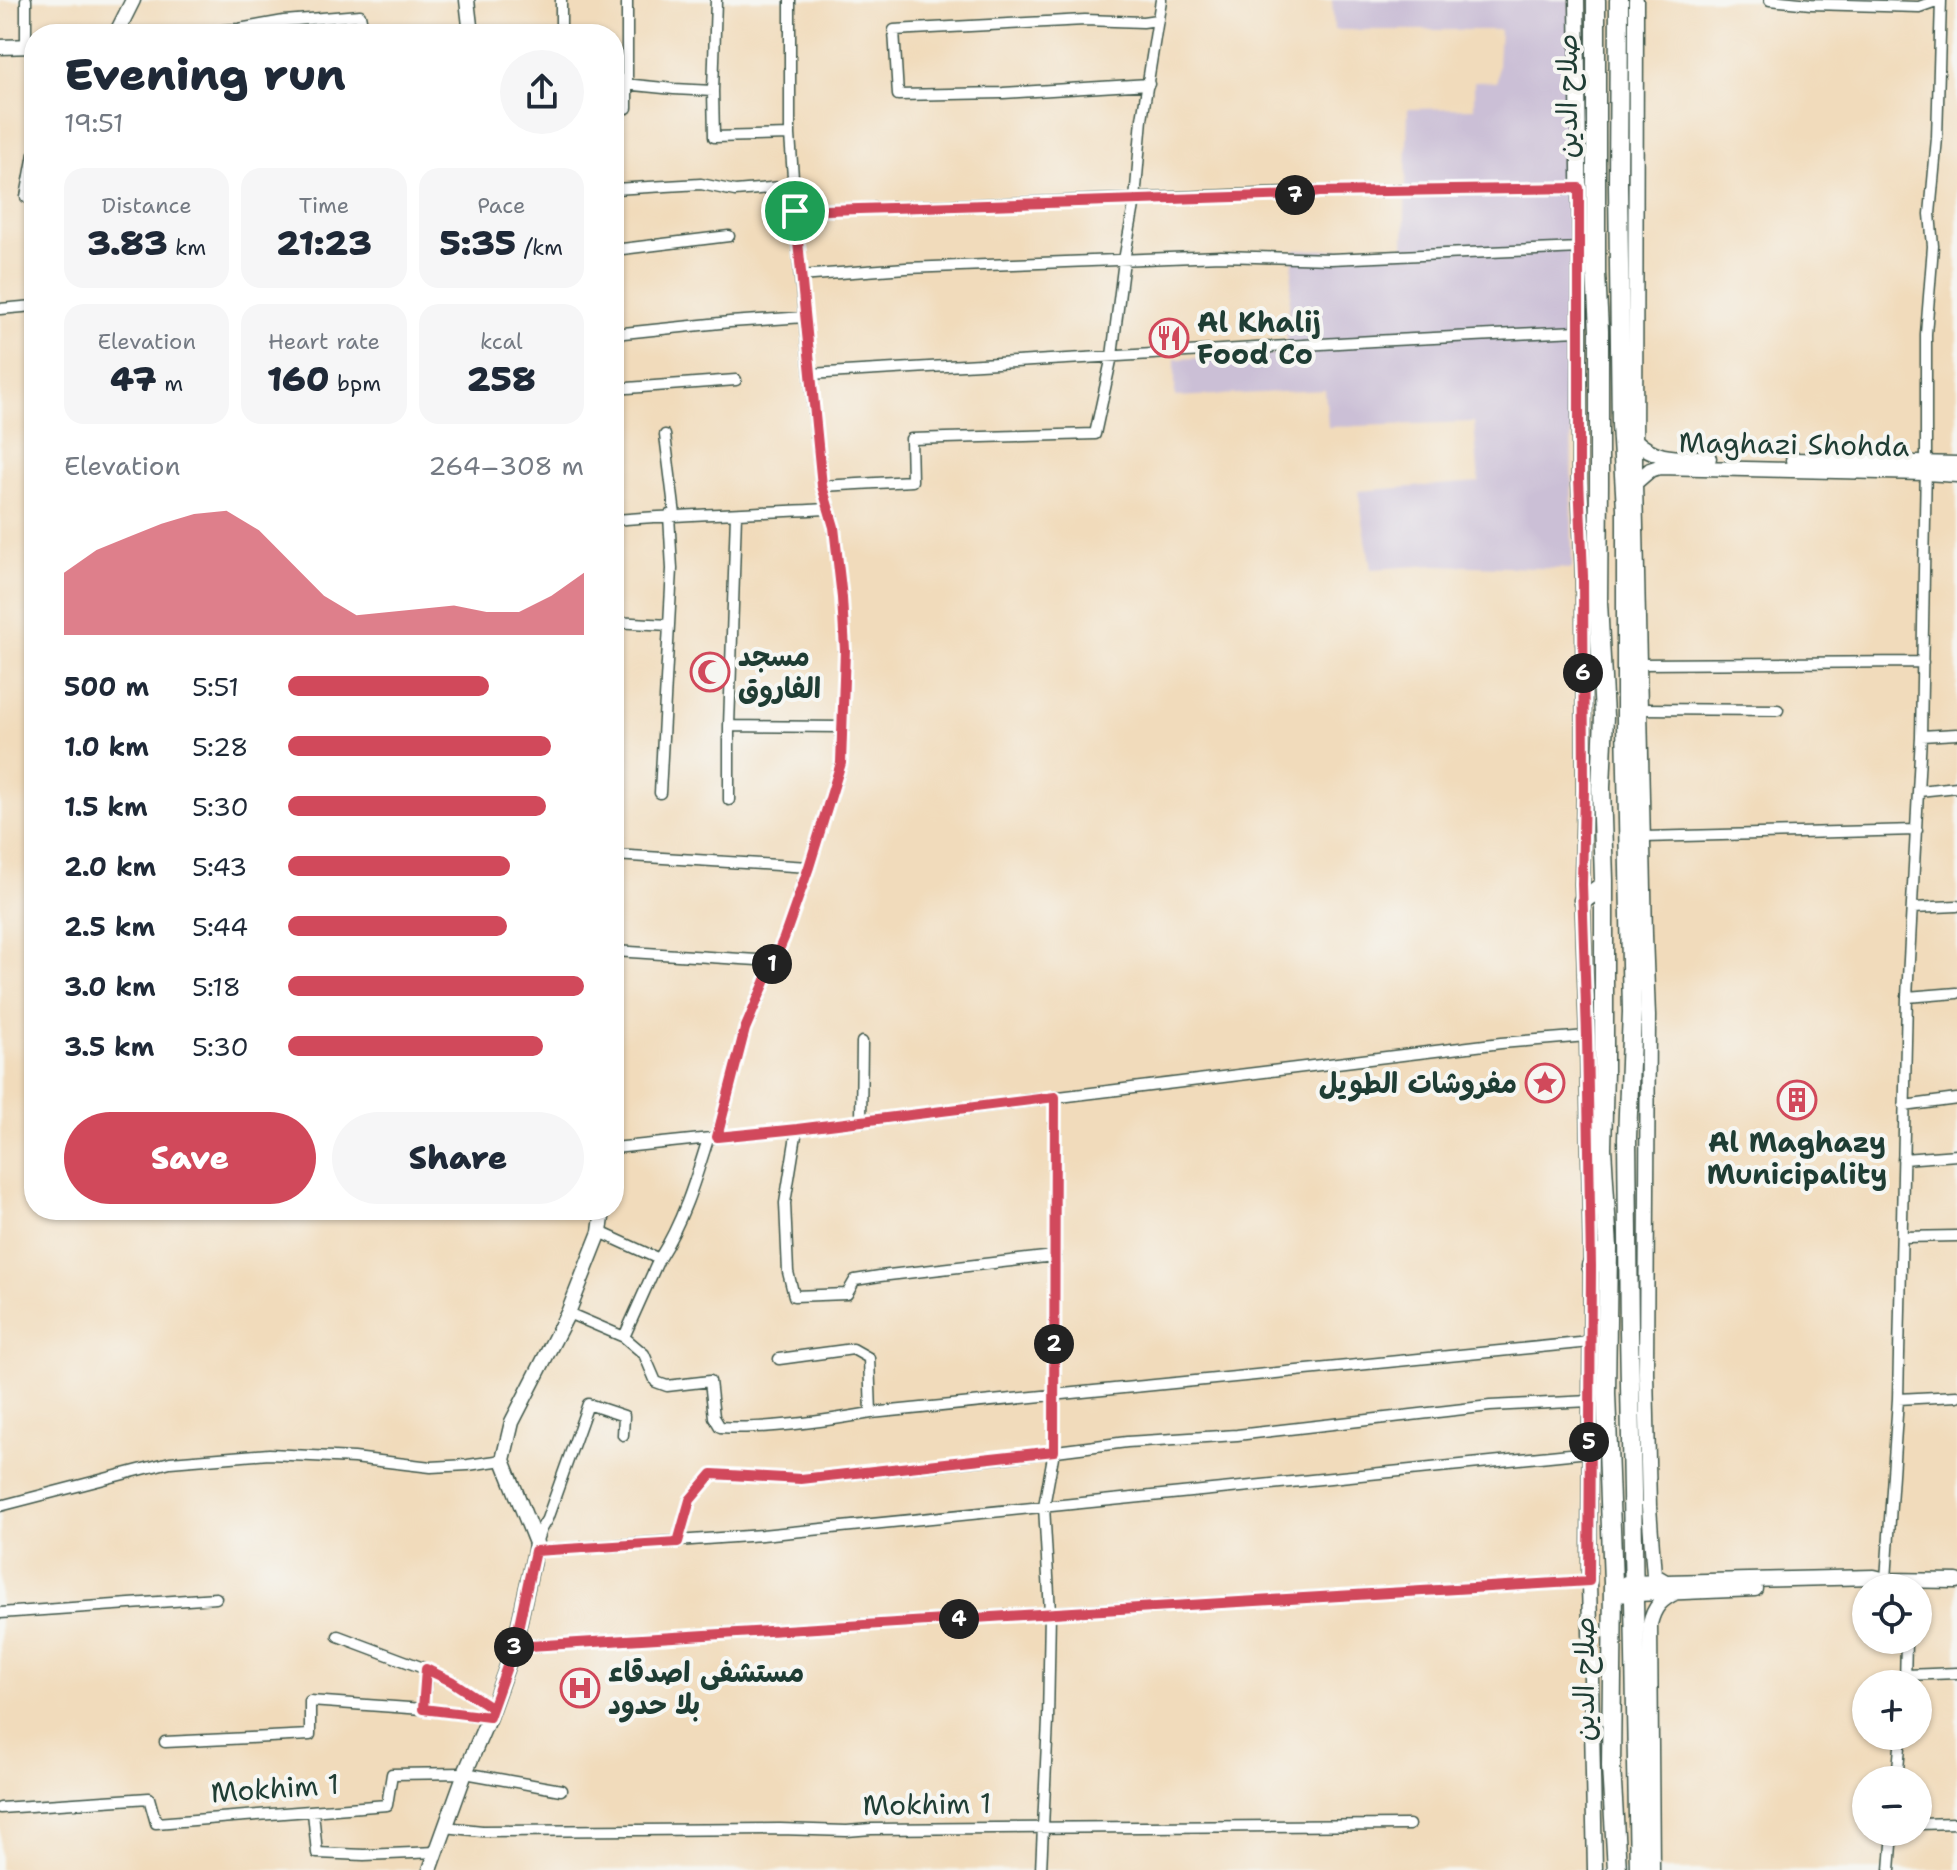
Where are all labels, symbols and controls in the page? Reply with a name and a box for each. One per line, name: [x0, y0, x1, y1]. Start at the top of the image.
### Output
street label: صلاح الدين: [1548, 34, 1586, 158]
text: Evening run: [64, 45, 346, 104]
button: share: [500, 50, 584, 134]
text: 19:51: [64, 105, 124, 140]
pin: 7: [1275, 175, 1315, 215]
pin: [761, 177, 829, 245]
text: 7: [1287, 180, 1303, 209]
icon: arrive: [773, 189, 817, 233]
text: Distance: [102, 191, 192, 220]
text: Time: [299, 191, 349, 220]
text: Pace: [477, 191, 526, 220]
text: 3.83: [87, 220, 168, 266]
text: 21:23: [276, 220, 372, 266]
text: 5:35: [440, 220, 516, 266]
text: km: [168, 233, 206, 262]
text: /km: [516, 233, 563, 262]
place label: Al Khalij Food Co: [1197, 303, 1321, 373]
restaurant icon: Al Khalij Food Co: [1148, 317, 1190, 359]
text: Elevation: [97, 327, 196, 356]
text: Heart rate: [268, 327, 380, 356]
text: kcal: [480, 327, 523, 356]
text: 47: [110, 356, 157, 402]
text: 160: [267, 356, 330, 402]
text: 258: [467, 356, 536, 402]
text: m: [157, 369, 183, 398]
text: bpm: [330, 369, 381, 398]
street label: Maghazi Shohda: [1678, 423, 1910, 465]
text: Elevation: [64, 448, 180, 483]
text: 264–308 m: [428, 448, 584, 483]
place label: مسجد الفاروق: [738, 637, 821, 708]
mosque icon: مسجد الفاروق: [689, 651, 731, 693]
pin: 6: [1563, 653, 1603, 693]
text: 6: [1575, 658, 1591, 687]
text: 500 m: [64, 669, 149, 704]
text: 5:51: [192, 669, 239, 704]
text: 1.0 km: [64, 729, 149, 764]
text: 5:28: [192, 729, 248, 764]
text: 1.5 km: [64, 789, 148, 824]
text: 5:30: [192, 789, 249, 824]
text: 2.0 km: [64, 849, 156, 884]
text: 5:43: [192, 849, 247, 884]
text: 2.5 km: [64, 909, 155, 944]
text: 5:44: [192, 909, 248, 944]
pin: 1: [752, 944, 792, 984]
text: 1: [767, 949, 777, 978]
text: 3.0 km: [64, 969, 156, 1004]
text: 5:18: [192, 969, 241, 1004]
text: 3.5 km: [64, 1029, 155, 1064]
text: 5:30: [192, 1029, 249, 1064]
place icon: مفروشات الطويل: [1524, 1062, 1566, 1104]
place label: مفروشات الطويل: [1319, 1064, 1517, 1102]
building icon: Al Maghazy Municipality: [1776, 1079, 1818, 1121]
button: Save: [64, 1112, 316, 1204]
button: Share: [332, 1112, 584, 1204]
place label: Al Maghazy Municipality: [1707, 1123, 1887, 1193]
pin: 2: [1034, 1324, 1074, 1364]
text: 2: [1046, 1329, 1062, 1358]
pin: 5: [1569, 1422, 1609, 1462]
text: 5: [1582, 1427, 1596, 1456]
map controls: [1852, 1574, 1932, 1846]
button: locate: [1852, 1574, 1932, 1654]
pin: 4: [939, 1599, 979, 1639]
text: 4: [951, 1604, 967, 1633]
street label: صلاح الدين: [1565, 1617, 1603, 1741]
pin: 3: [494, 1627, 534, 1667]
text: 3: [506, 1632, 522, 1661]
place label: مستشفى اصدقاء بلا حدود: [608, 1653, 804, 1723]
hospital icon: مستشفى اصدقاء بلا حدود: [559, 1667, 601, 1709]
button: +: [1852, 1670, 1932, 1750]
street label: Mokhim 1: [209, 1765, 341, 1811]
button: −: [1852, 1766, 1932, 1846]
street label: Mokhim 1: [862, 1784, 992, 1824]

